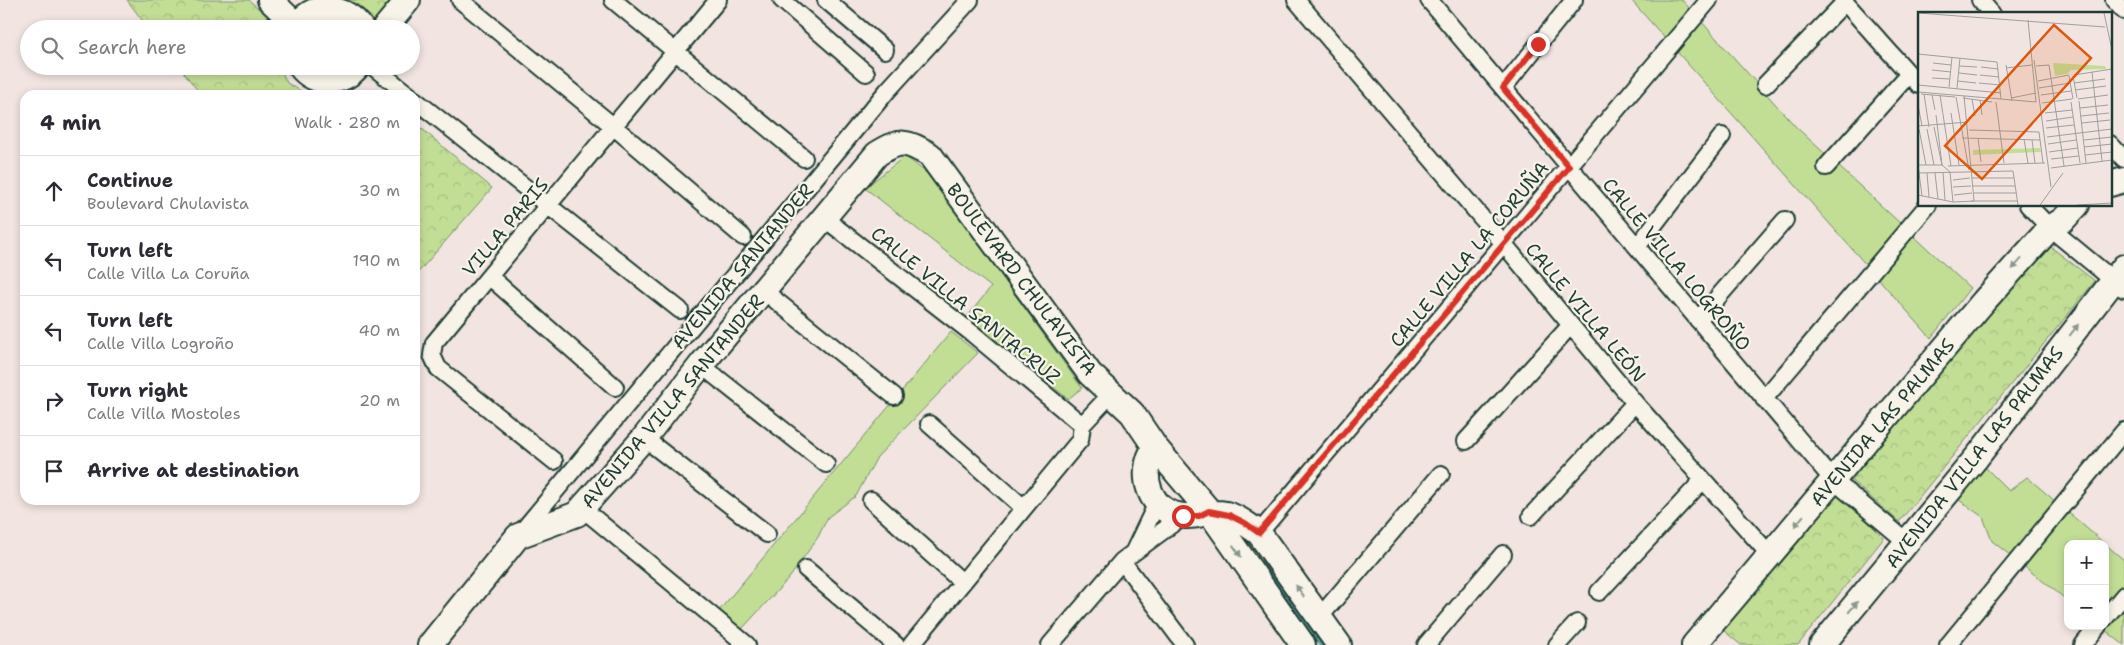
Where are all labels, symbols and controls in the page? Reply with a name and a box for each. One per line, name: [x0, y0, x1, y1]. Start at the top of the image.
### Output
inset map: [1918, 12, 2112, 206]
search box: [20, 20, 420, 75]
route end: [1527, 33, 1550, 56]
icon: search: [38, 34, 66, 62]
text: Search here: [78, 35, 187, 60]
text: 4 min: [40, 109, 101, 137]
text: Walk · 280 m: [294, 112, 400, 133]
street label: CALLE VILLA LA CORUÑA: [1383, 155, 1555, 352]
text: Continue: [87, 168, 173, 193]
street label: CALLE VILLA LOGROÑO: [1597, 172, 1757, 356]
street label: VILLA PARIS: [457, 173, 554, 282]
icon: ahead: [40, 177, 68, 205]
street label: AVENIDA SANTANDER: [666, 178, 819, 354]
street label: BOULEVARD CHULAVISTA: [941, 178, 1102, 381]
text: 30 m: [359, 180, 400, 201]
text: Boulevard Chulavista: [87, 193, 249, 214]
street label: CALLE VILLA SANTACRUZ: [866, 221, 1066, 390]
street label: CALLE VILLA LEÓN: [1520, 237, 1652, 387]
text: Turn left: [87, 238, 173, 263]
icon: left: [40, 247, 68, 275]
text: 190 m: [353, 250, 400, 271]
one-way arrow: [2012, 257, 2023, 270]
text: Calle Villa La Coruña: [87, 263, 250, 284]
street label: AVENIDA VILLA SANTANDER: [575, 289, 769, 514]
text: Turn left: [87, 308, 173, 333]
icon: left: [40, 317, 68, 345]
text: 40 m: [358, 320, 400, 341]
one-way arrow: [2069, 324, 2080, 337]
text: Calle Villa Logroño: [87, 333, 234, 354]
street label: AVENIDA LAS PALMAS: [1805, 333, 1960, 512]
street label: AVENIDA VILLA LAS PALMAS: [1880, 341, 2069, 573]
text: Turn right: [87, 378, 188, 403]
icon: right: [40, 387, 68, 415]
text: 20 m: [359, 390, 400, 411]
text: Calle Villa Mostoles: [87, 403, 241, 424]
icon: arrive: [40, 457, 68, 485]
text: Arrive at destination: [87, 458, 299, 483]
route start: [1172, 505, 1195, 528]
one-way arrow: [1793, 514, 1804, 527]
map controls: [2064, 540, 2109, 630]
button: +: [2064, 540, 2109, 585]
one-way arrow: [1232, 544, 1242, 558]
one-way arrow: [1295, 584, 1305, 598]
button: −: [2064, 585, 2109, 630]
one-way arrow: [1848, 601, 1859, 614]

